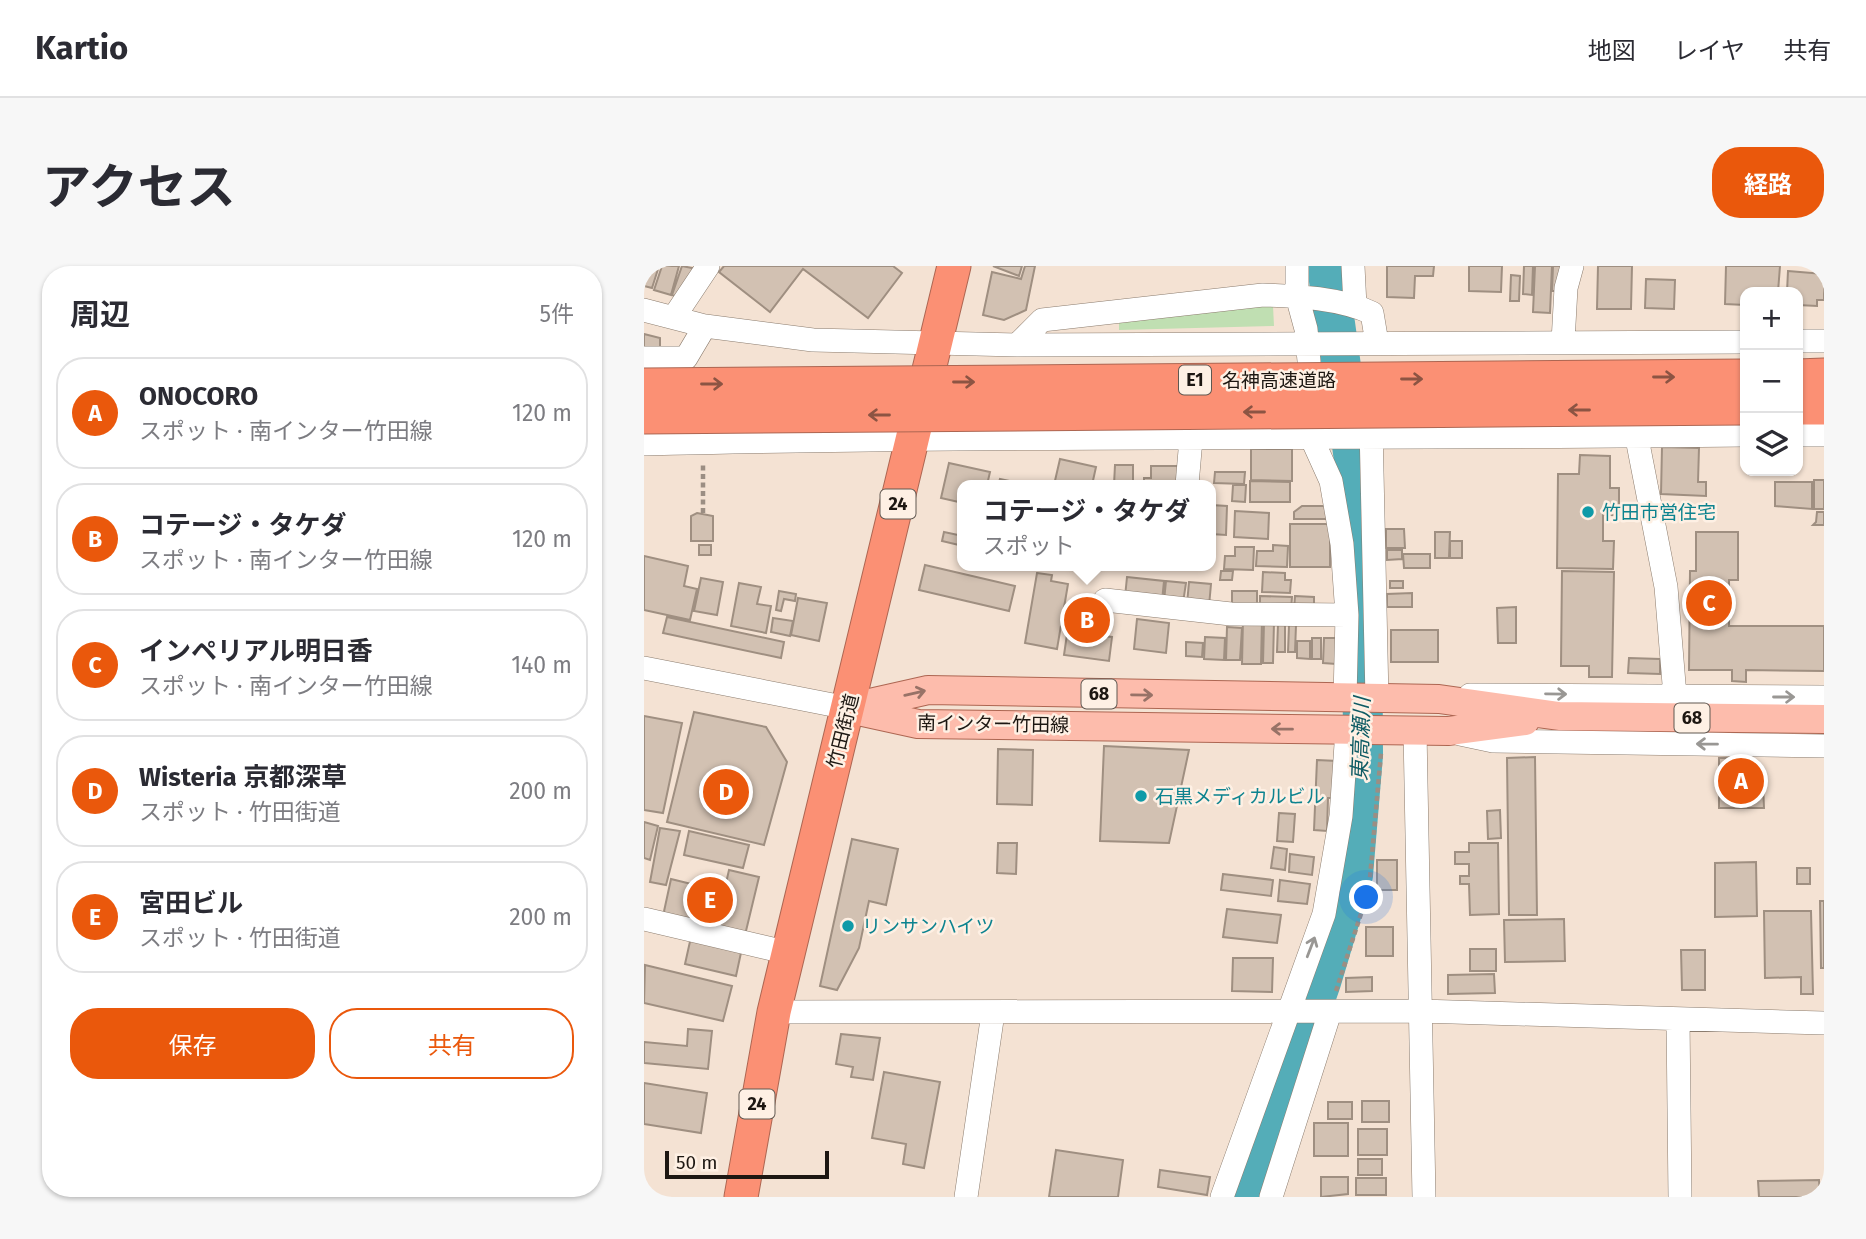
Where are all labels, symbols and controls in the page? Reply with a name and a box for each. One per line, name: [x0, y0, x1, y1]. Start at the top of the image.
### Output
text: Kartio: [35, 28, 128, 68]
text: 地図: [1588, 37, 1636, 65]
text: レイヤ: [1674, 37, 1745, 65]
text: 共有: [1783, 37, 1831, 65]
button: 経路: [1712, 147, 1824, 218]
text: アクセス: [42, 158, 236, 217]
map controls: [1740, 287, 1803, 476]
button: +: [1740, 287, 1803, 350]
text: 周辺: [70, 297, 130, 333]
text: 5件: [539, 300, 574, 328]
button: −: [1740, 350, 1803, 413]
road number: E1: [1179, 366, 1211, 394]
street label: 名神高速道路: [1222, 369, 1336, 392]
one-way arrow: [1652, 370, 1675, 384]
one-way arrow: [1400, 372, 1423, 386]
one-way arrow: [952, 375, 975, 389]
one-way arrow: [700, 377, 723, 391]
text: ONOCORO: [139, 381, 258, 412]
text: A: [88, 399, 102, 427]
text: 120 m: [512, 399, 572, 427]
one-way arrow: [1568, 403, 1591, 416]
one-way arrow: [1242, 405, 1265, 419]
one-way arrow: [868, 408, 891, 422]
button: layers: [1740, 413, 1803, 476]
text: スポット · 南インター竹田線: [139, 417, 433, 445]
popup: [957, 480, 1216, 571]
road number: 24: [880, 490, 916, 518]
text: コテージ・タケダ: [983, 496, 1190, 527]
place label: 竹田市営住宅: [1602, 501, 1716, 524]
marker: 竹田市営住宅: [1580, 504, 1596, 520]
text: コテージ・タケダ: [139, 510, 346, 541]
text: B: [88, 525, 102, 553]
text: 120 m: [512, 525, 572, 553]
text: スポット: [983, 532, 1075, 560]
text: スポット · 南インター竹田線: [139, 546, 433, 574]
pin: C: [1686, 577, 1732, 629]
pin: B: [1064, 594, 1110, 646]
text: インペリアル明日香: [139, 636, 373, 667]
text: C: [88, 651, 102, 679]
text: 140 m: [511, 651, 572, 679]
text: スポット · 南インター竹田線: [139, 672, 433, 700]
road number: 68: [1082, 680, 1116, 708]
one-way arrow: [903, 686, 926, 699]
one-way arrow: [1130, 688, 1153, 701]
one-way arrow: [1544, 688, 1567, 701]
one-way arrow: [1772, 690, 1795, 704]
street label: 竹田街道: [823, 691, 863, 771]
water label: 東高瀬川: [1347, 695, 1376, 781]
road number: 68: [1674, 704, 1710, 732]
street label: 南インター竹田線: [917, 711, 1069, 737]
one-way arrow: [1271, 722, 1294, 735]
one-way arrow: [1696, 737, 1719, 751]
pin: A: [1718, 755, 1764, 807]
text: Wisteria 京都深草: [139, 762, 347, 793]
pin: D: [703, 766, 749, 818]
text: D: [88, 777, 102, 805]
text: 200 m: [509, 777, 572, 805]
place label: 石黒メディカルビル: [1155, 785, 1325, 808]
marker: 石黒メディカルビル: [1133, 788, 1149, 804]
text: スポット · 竹田街道: [139, 798, 341, 826]
pin: E: [687, 874, 733, 926]
your location: [1349, 880, 1383, 914]
text: 宮田ビル: [139, 888, 243, 919]
text: E: [89, 903, 101, 931]
text: 200 m: [509, 903, 572, 931]
place label: リンサンハイツ: [862, 915, 995, 938]
marker: リンサンハイツ: [840, 918, 856, 934]
text: スポット · 竹田街道: [139, 924, 341, 952]
one-way arrow: [1306, 937, 1319, 959]
button: 保存: [70, 1008, 315, 1079]
button: 共有: [329, 1008, 574, 1079]
road number: 24: [740, 1090, 774, 1118]
scale bar: [665, 1148, 830, 1180]
text: 50 m: [676, 1151, 717, 1174]

